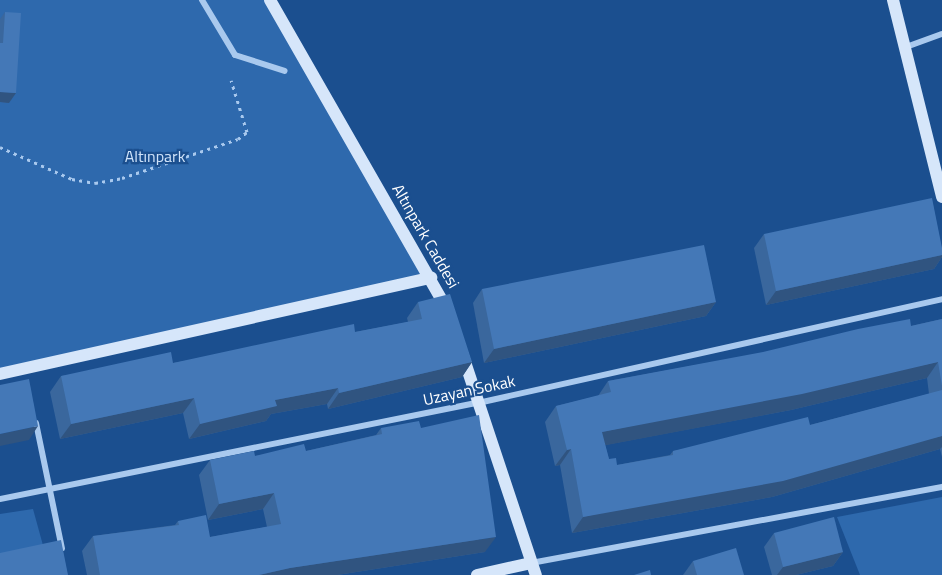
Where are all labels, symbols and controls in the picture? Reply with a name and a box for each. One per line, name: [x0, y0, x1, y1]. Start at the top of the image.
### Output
park label: Altınpark: [125, 146, 185, 166]
street label: Altınpark Caddesi: [388, 181, 464, 291]
street label: Uzayan Sokak: [421, 371, 517, 409]

